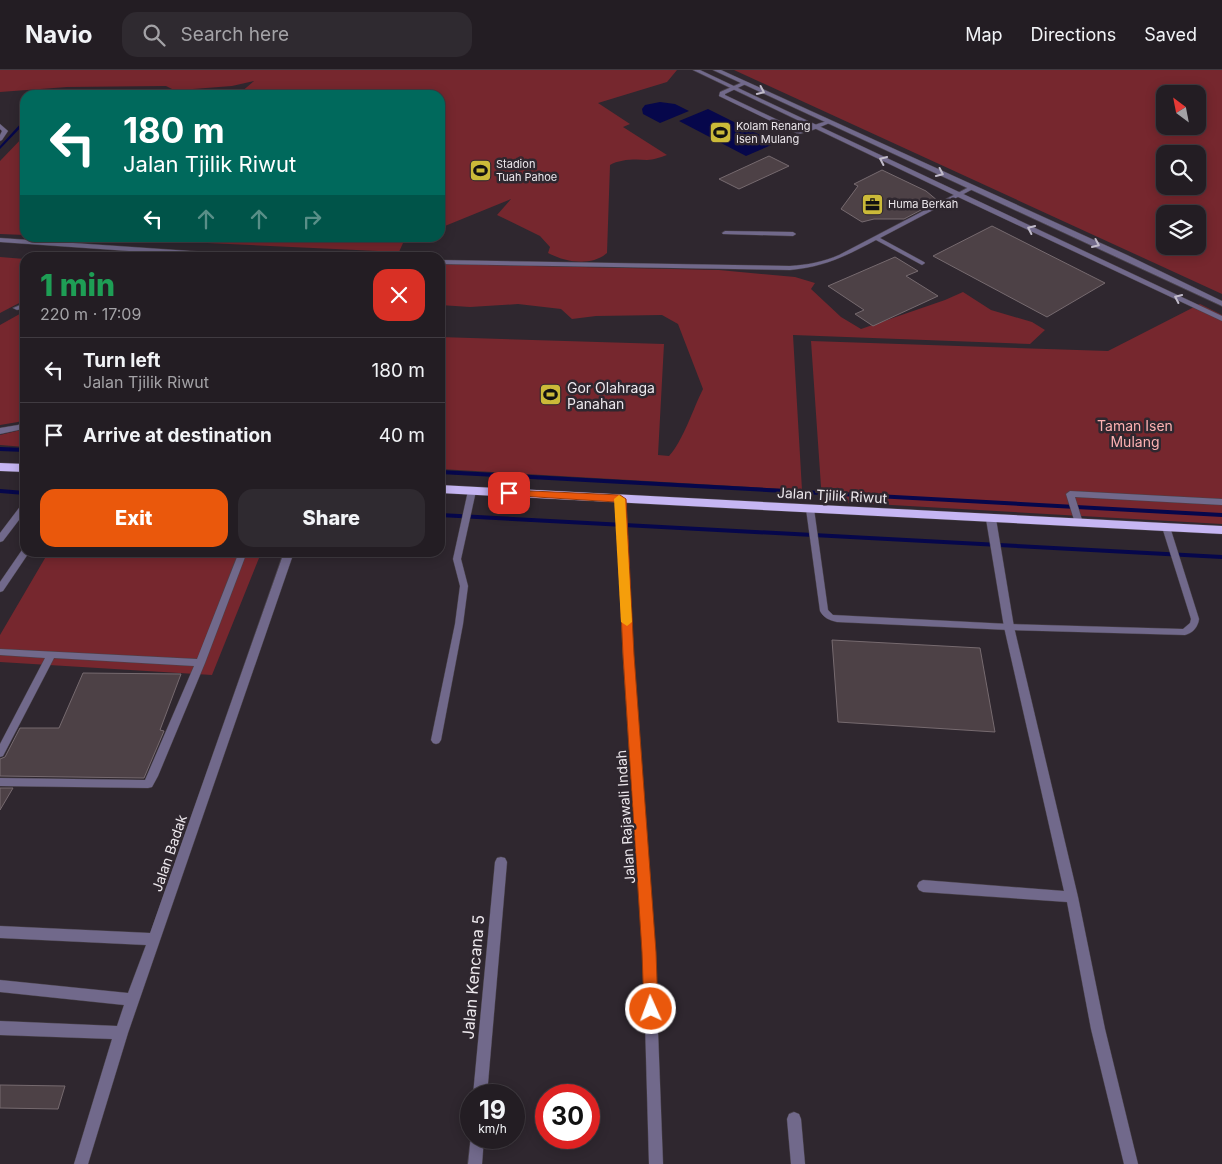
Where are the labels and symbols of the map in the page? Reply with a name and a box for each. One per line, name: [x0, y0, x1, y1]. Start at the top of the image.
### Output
one-way arrow: [755, 84, 764, 94]
north arrow: [1156, 85, 1206, 135]
place label: Kolam Renang Isen Mulang: [736, 119, 810, 146]
sports icon: Kolam Renang Isen Mulang: [708, 120, 732, 144]
one-way arrow: [880, 156, 889, 166]
place label: Stadion Tuah Pahoe: [496, 157, 557, 184]
sports icon: Stadion Tuah Pahoe: [468, 158, 492, 182]
one-way arrow: [935, 167, 944, 178]
office icon: Huma Berkah: [860, 192, 884, 216]
place label: Huma Berkah: [888, 197, 958, 211]
one-way arrow: [1027, 226, 1036, 236]
one-way arrow: [1091, 237, 1100, 248]
one-way arrow: [1174, 294, 1183, 304]
place label: Gor Olahraga Panahan: [567, 379, 655, 412]
sports icon: Gor Olahraga Panahan: [539, 383, 563, 407]
park label: Taman Isen Mulang: [1097, 417, 1173, 450]
pin: [488, 472, 530, 514]
street label: Jalan Tjilik Riwut: [777, 484, 888, 506]
street label: Jalan Rajawali Indah: [612, 749, 638, 885]
street label: Jalan Badak: [148, 812, 190, 894]
street label: Jalan Kencana 5: [458, 914, 488, 1040]
position arrow: [624, 982, 676, 1034]
speed limit sign: 30: [535, 1084, 600, 1149]

